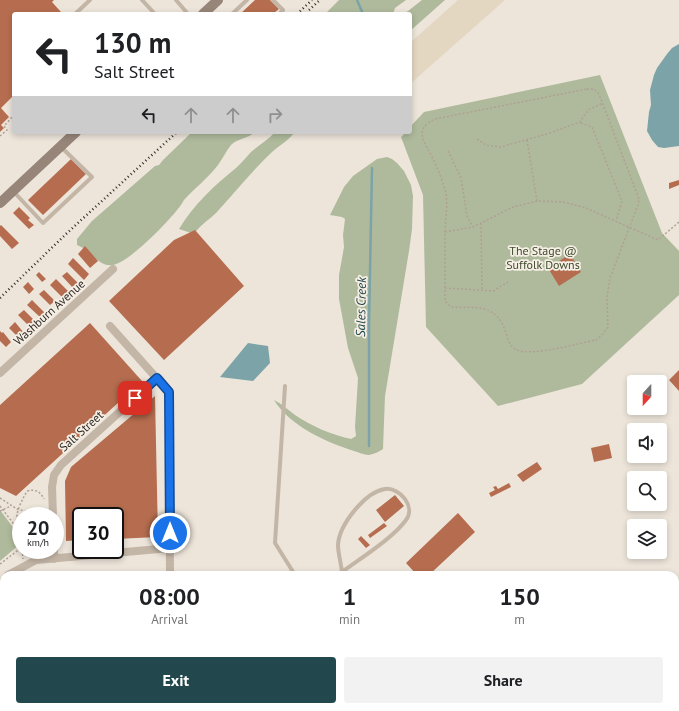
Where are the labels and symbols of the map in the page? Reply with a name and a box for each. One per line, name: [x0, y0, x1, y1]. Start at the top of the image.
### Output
park label: The Stage @ Suffolk Downs: [506, 243, 580, 272]
street label: Washburn Avenue: [10, 276, 88, 348]
water label: Sales Creek: [352, 276, 370, 337]
north arrow: [627, 375, 667, 415]
pin: [118, 381, 152, 415]
street label: Salt Street: [56, 407, 106, 455]
speed limit sign: 30: [72, 507, 124, 559]
position arrow: [149, 512, 191, 554]

